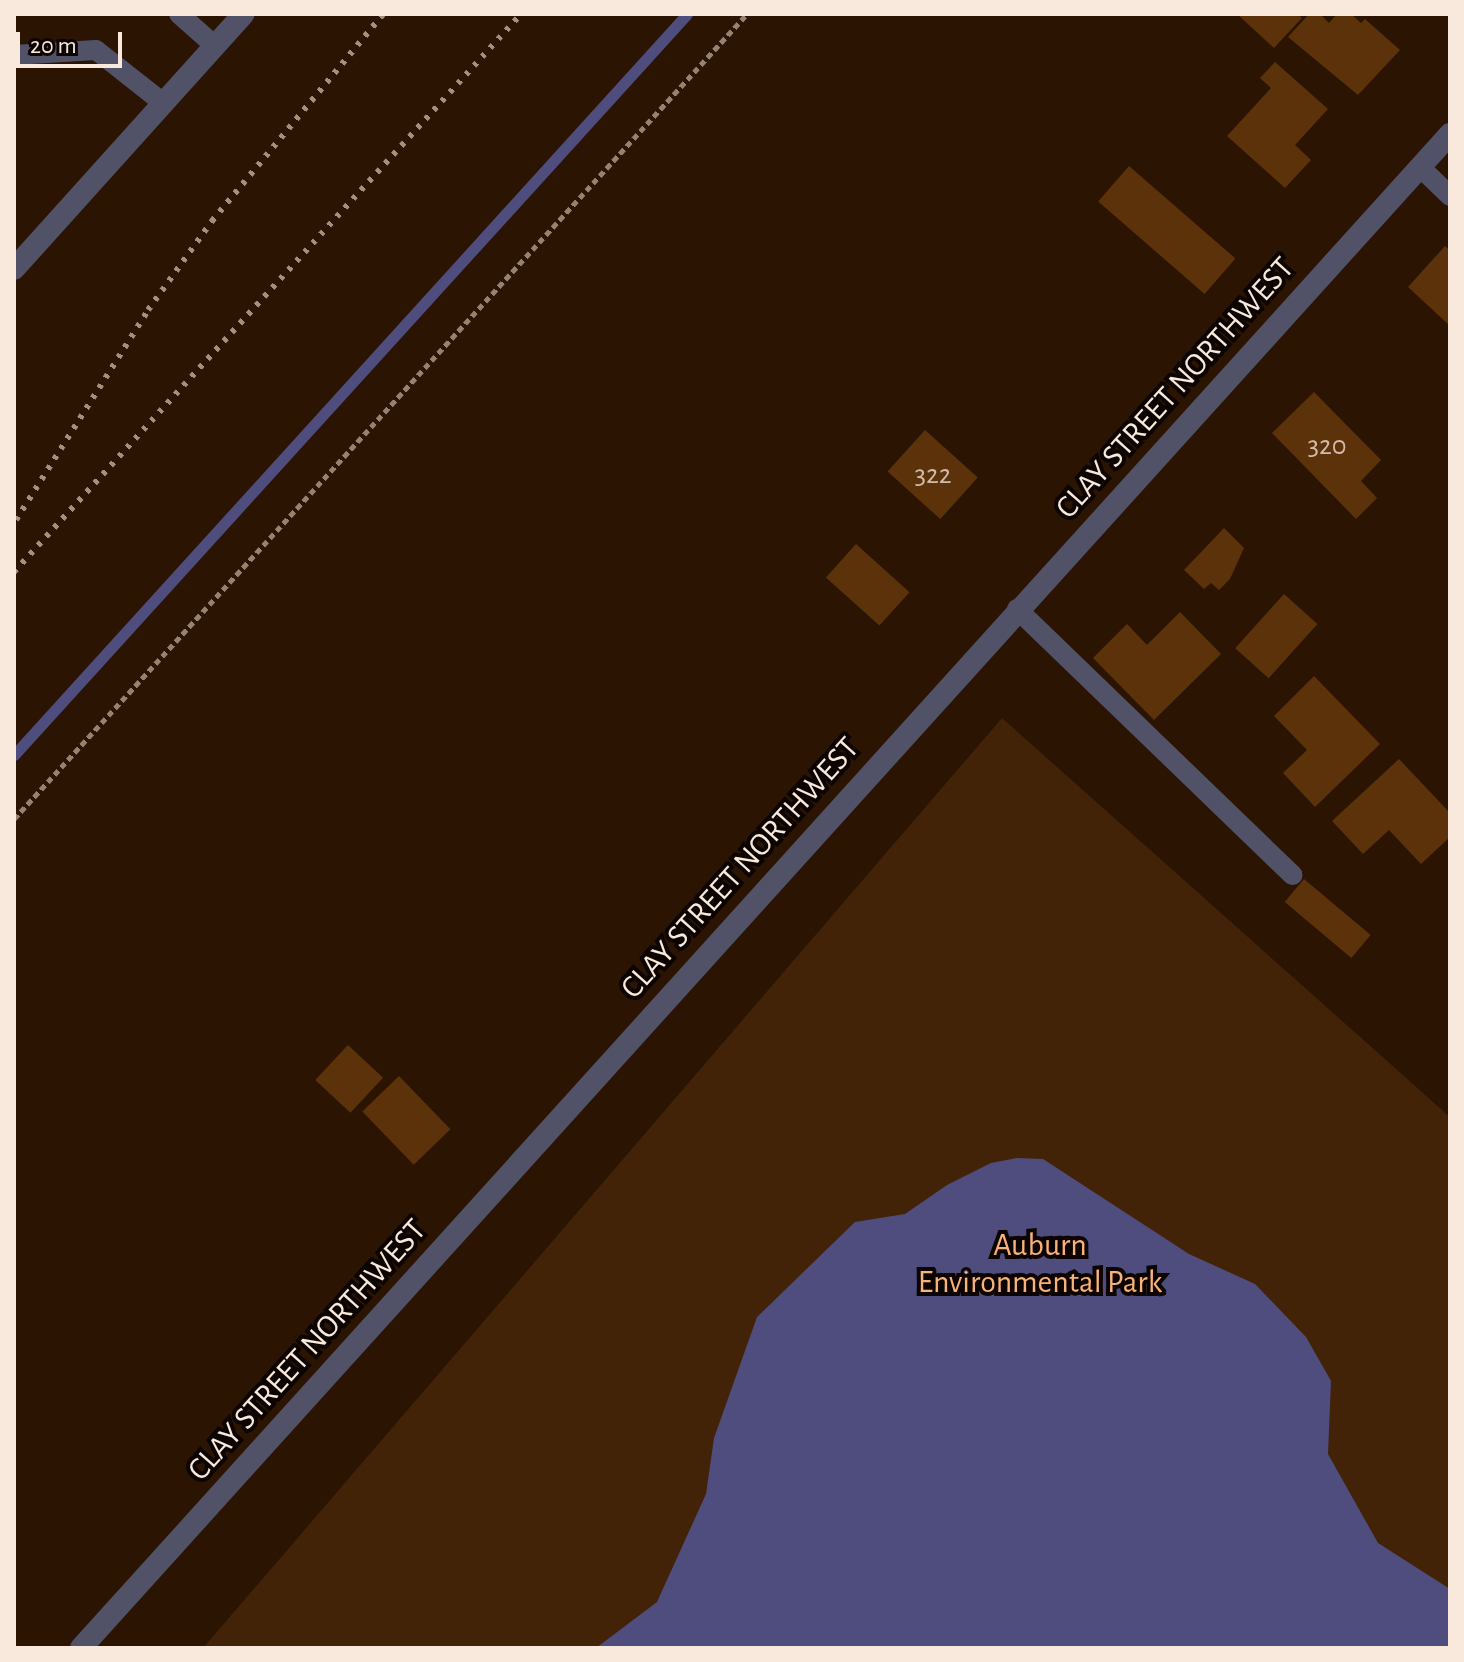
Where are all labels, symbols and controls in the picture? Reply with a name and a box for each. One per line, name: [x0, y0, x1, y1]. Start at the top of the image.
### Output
scale bar: [20, 16, 126, 66]
text: 20 m: [30, 34, 77, 58]
street label: CLAY STREET NORTHWEST: [1048, 249, 1302, 527]
house number: 320: [1307, 429, 1347, 463]
house number: 322: [914, 458, 952, 492]
street label: CLAY STREET NORTHWEST: [613, 729, 867, 1007]
street label: CLAY STREET NORTHWEST: [180, 1211, 434, 1489]
park label: Auburn Environmental Park: [918, 1227, 1162, 1302]

